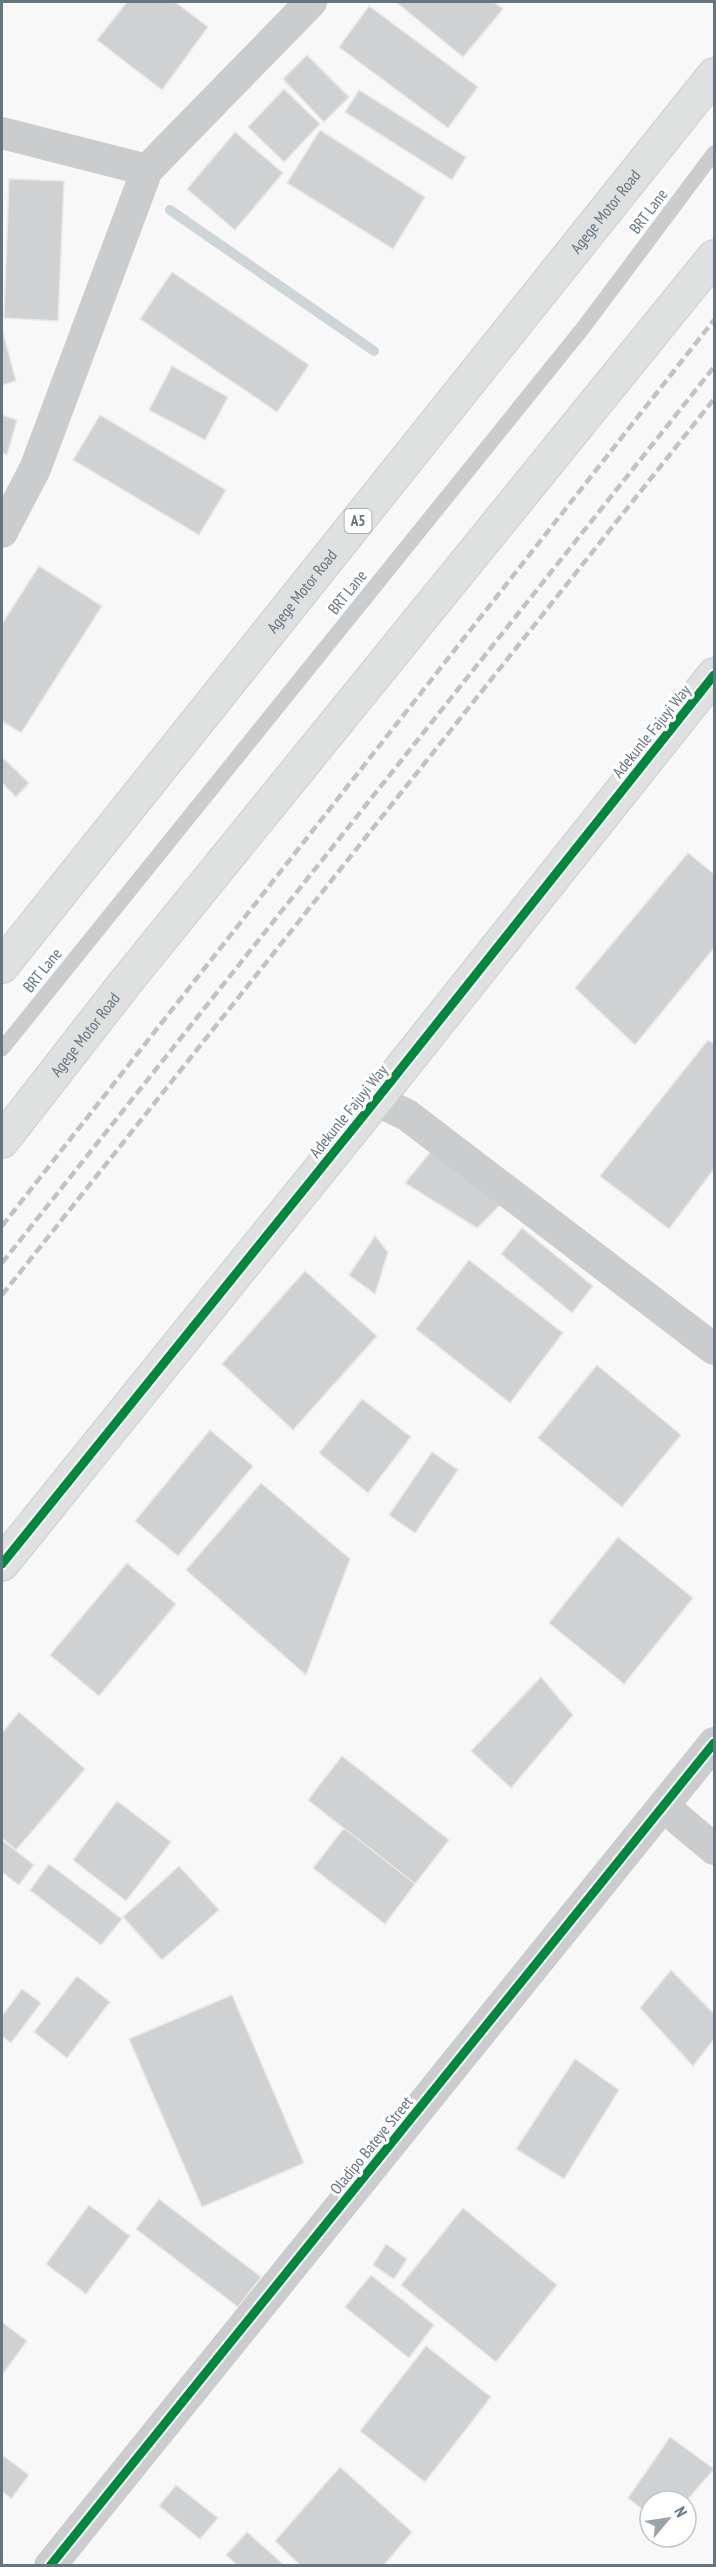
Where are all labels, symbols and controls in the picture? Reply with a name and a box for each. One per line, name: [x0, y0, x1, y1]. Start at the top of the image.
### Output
street label: Agege Motor Road: [566, 166, 644, 257]
street label: BRT Lane: [625, 185, 671, 237]
road number: A5: [344, 509, 372, 533]
street label: Agege Motor Road: [262, 545, 341, 637]
street label: BRT Lane: [323, 566, 371, 618]
street label: Adekunle Fajuyi Way: [607, 681, 695, 781]
street label: BRT Lane: [18, 944, 66, 996]
street label: Agege Motor Road: [46, 988, 124, 1081]
street label: Adekunle Fajuyi Way: [304, 1061, 392, 1161]
street label: Oladipo Bateye Street: [325, 2092, 417, 2198]
north arrow: [638, 2489, 698, 2549]
text: N: [670, 2503, 692, 2520]

